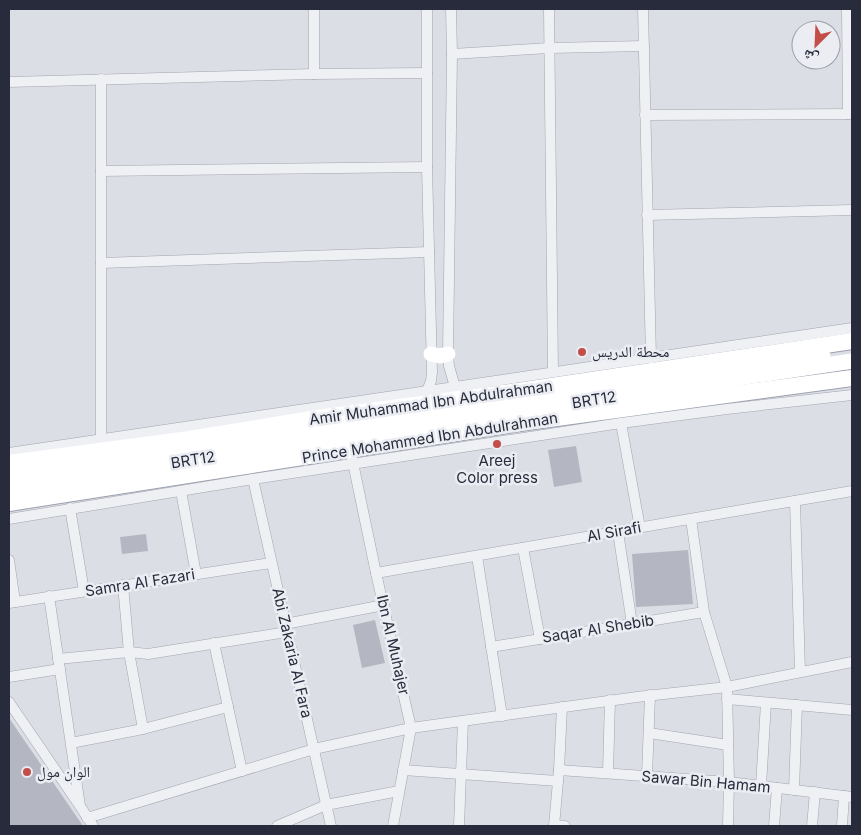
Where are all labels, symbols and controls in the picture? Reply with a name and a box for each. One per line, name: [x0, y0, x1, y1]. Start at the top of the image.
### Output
north arrow: [791, 20, 841, 70]
text: ش: [800, 46, 821, 68]
place label: محطة الدريس: [592, 342, 669, 362]
marker: محطة الدريس: [576, 346, 588, 358]
street label: Amir Muhammad Ibn Abdulrahman: [308, 376, 554, 429]
street label: BRT12: [571, 387, 617, 412]
street label: Prince Mohammed Ibn Abdulrahman: [301, 408, 559, 467]
marker: Areej Color press: [491, 438, 503, 450]
street label: BRT12: [170, 447, 216, 472]
place label: Areej Color press: [456, 451, 538, 487]
street label: Al Sirafi: [585, 517, 643, 546]
street label: Samra Al Fazari: [84, 564, 196, 601]
street label: Abi Zakaria Al Fara: [268, 586, 317, 720]
street label: Ibn Al Muhajer: [373, 593, 414, 697]
street label: Saqar Al Shebib: [541, 610, 655, 647]
place label: الوان مول: [37, 762, 90, 782]
marker: الوان مول: [21, 766, 33, 778]
street label: Sawar Bin Hamam: [641, 766, 771, 797]

